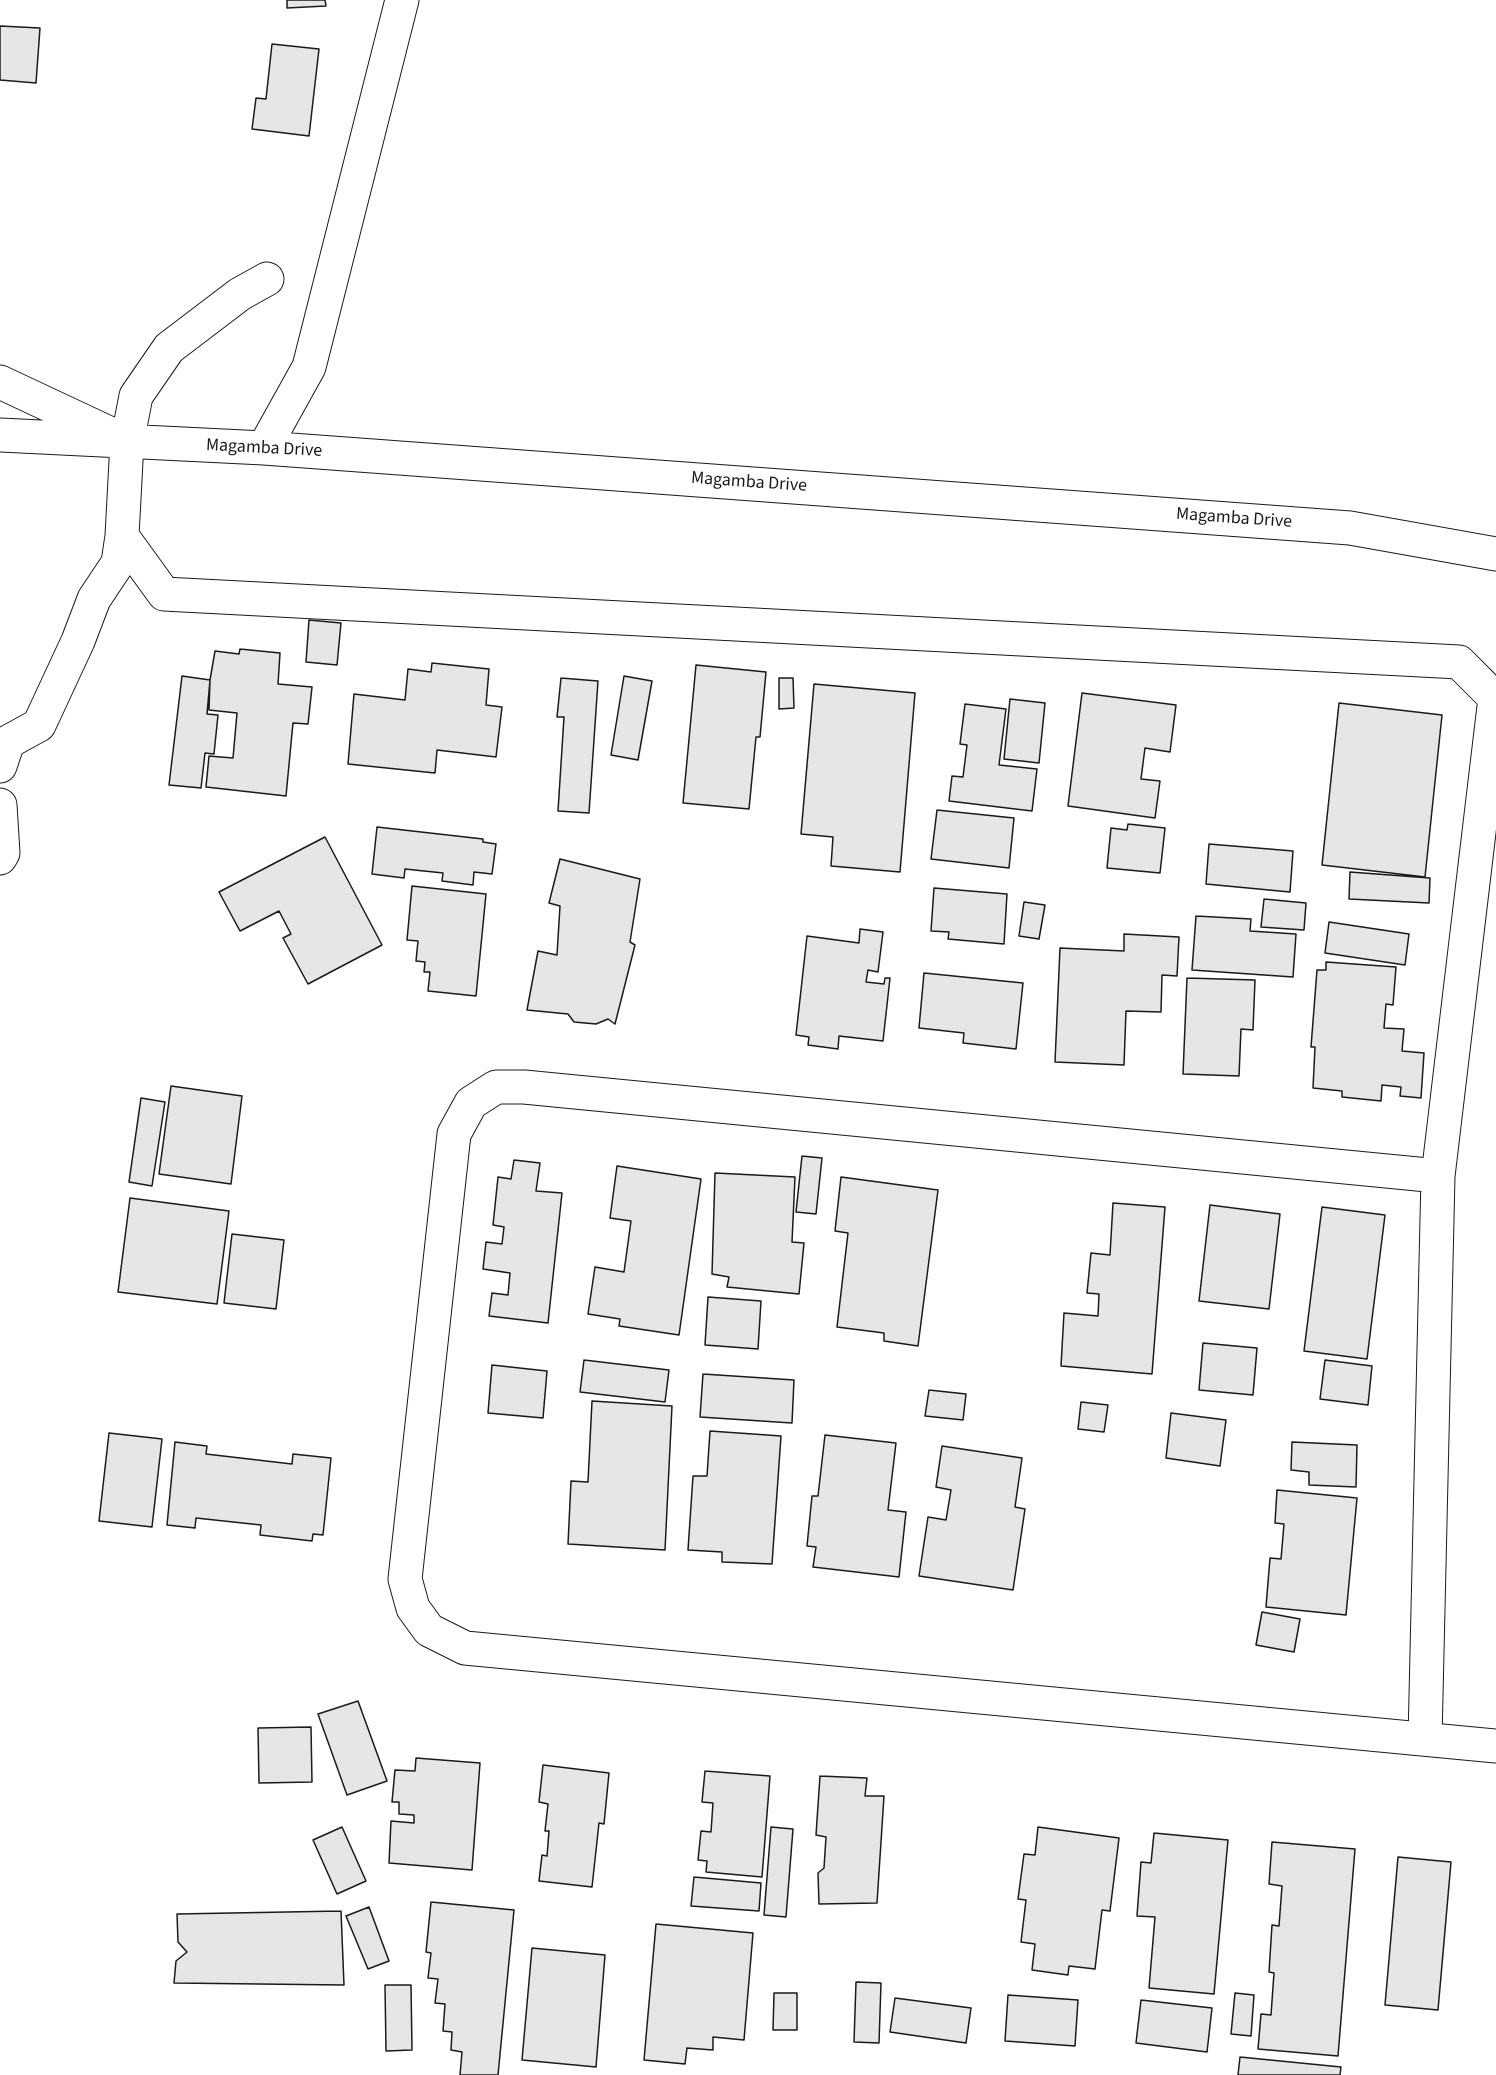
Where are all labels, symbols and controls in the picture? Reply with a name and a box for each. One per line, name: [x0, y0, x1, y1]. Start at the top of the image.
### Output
street label: Magamba Drive: [205, 435, 323, 463]
street label: Magamba Drive: [690, 468, 808, 498]
street label: Magamba Drive: [1175, 504, 1293, 534]

